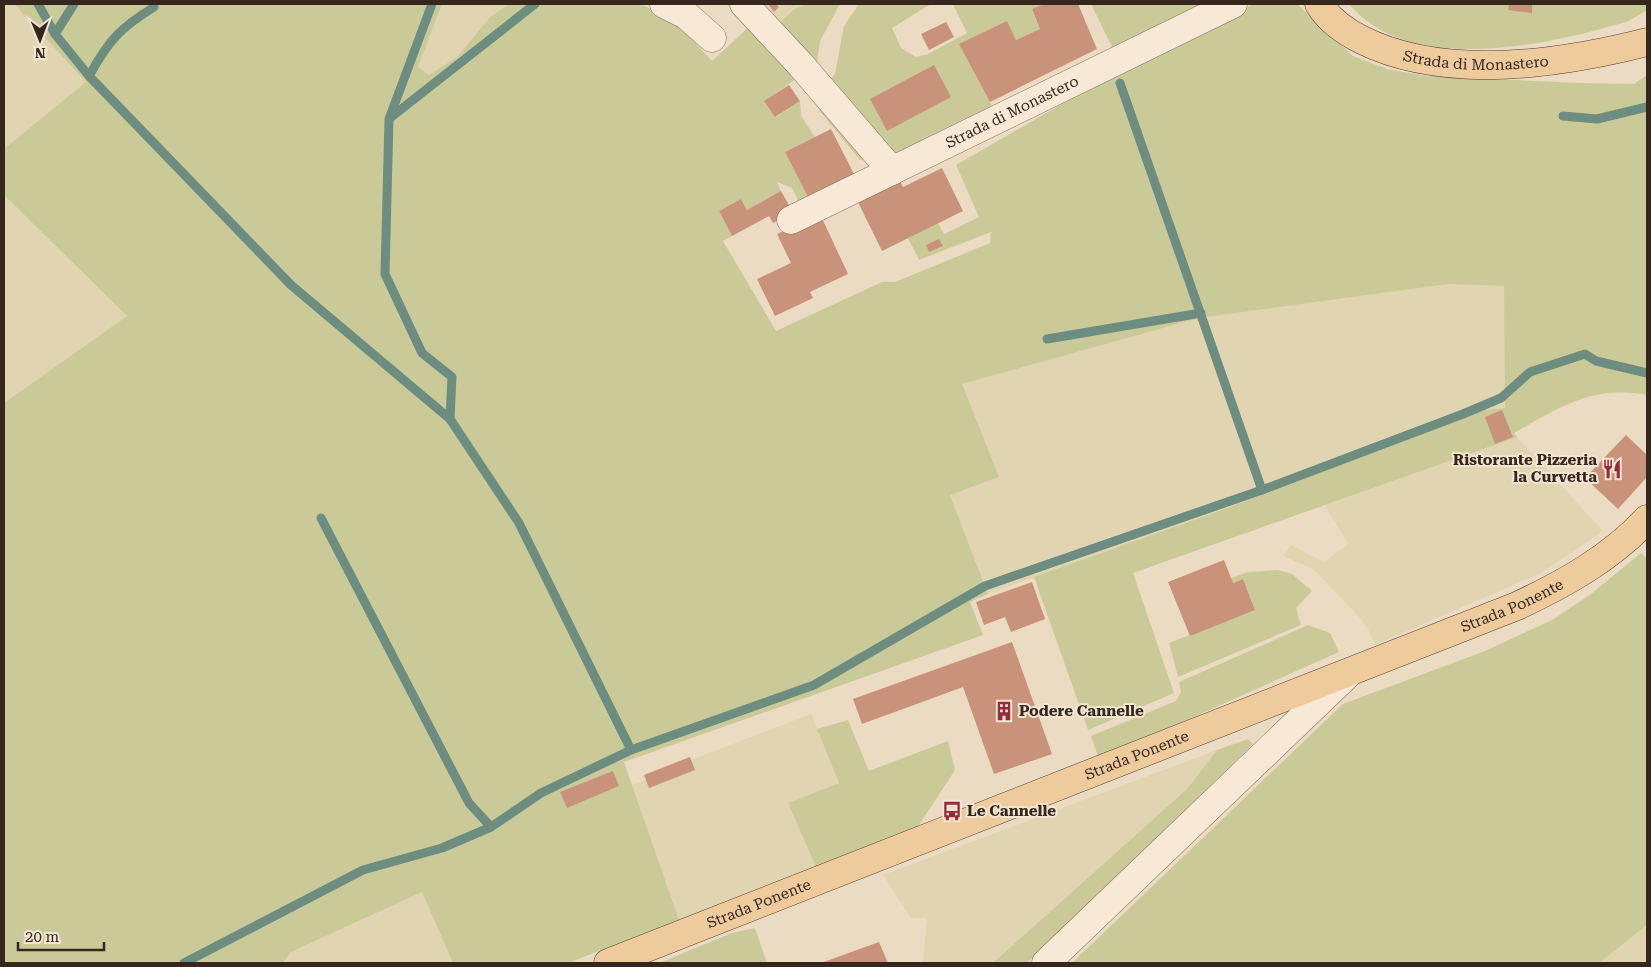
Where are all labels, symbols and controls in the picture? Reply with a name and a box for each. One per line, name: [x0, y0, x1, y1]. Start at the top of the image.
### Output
north arrow: [15, 15, 65, 65]
text: N: [34, 45, 46, 61]
street label: Strada di Monastero: [1401, 47, 1550, 74]
street label: Strada di Monastero: [943, 72, 1082, 152]
place label: Ristorante Pizzeria la Curvetta: [1453, 451, 1597, 486]
restaurant icon: Ristorante Pizzeria la Curvetta: [1601, 458, 1623, 480]
street label: Strada Ponente: [1458, 575, 1566, 636]
building icon: Podere Cannelle: [993, 700, 1015, 722]
place label: Podere Cannelle: [1019, 702, 1144, 720]
street label: Strada Ponente: [1082, 727, 1191, 784]
bus stop icon: Le Cannelle: [941, 800, 963, 822]
place label: Le Cannelle: [967, 802, 1056, 820]
street label: Strada Ponente: [704, 875, 813, 932]
scale bar: [18, 920, 104, 952]
text: 20 m: [25, 928, 60, 946]

